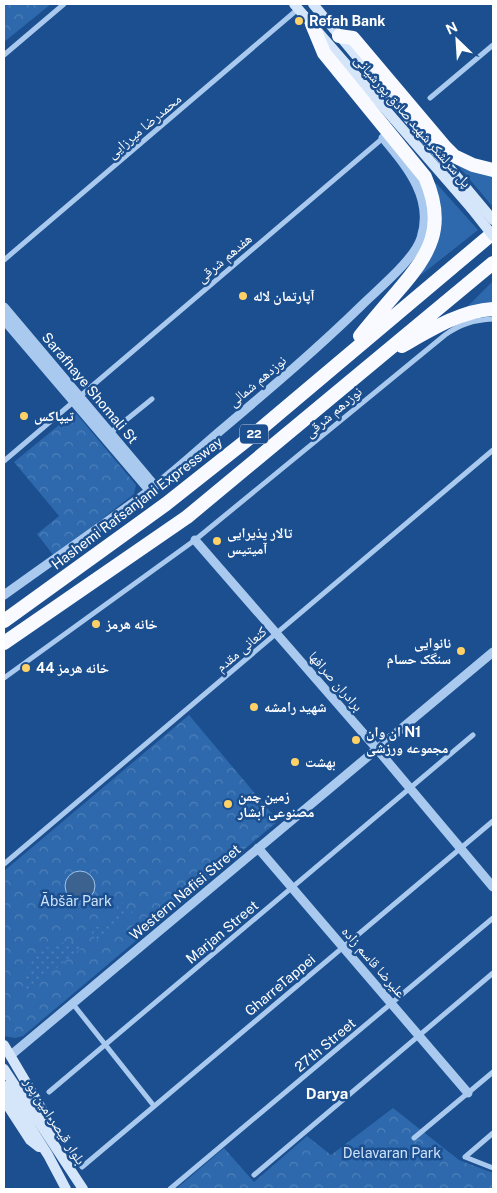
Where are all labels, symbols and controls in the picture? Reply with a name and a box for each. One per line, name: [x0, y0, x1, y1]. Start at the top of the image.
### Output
place label: Refah Bank: [309, 13, 385, 29]
marker: Refah Bank: [293, 15, 305, 27]
north arrow: [432, 15, 482, 65]
text: N: [443, 19, 460, 38]
street label: پل سرلشکر شهید صادق پورشیانی: [351, 52, 475, 191]
street label: محمدرضا میرزایی: [104, 90, 185, 162]
street label: هفدهم شرقی: [193, 230, 256, 287]
place label: آپارتمان لاله: [253, 288, 315, 305]
marker: آپارتمان لاله: [237, 290, 249, 302]
street label: Sarafhaye Shomali St: [39, 329, 141, 447]
street label: نوزدهم شمالی: [225, 352, 291, 411]
street label: نوزدهم شرقی: [301, 383, 366, 442]
place label: تیپاکس: [34, 408, 74, 425]
marker: تیپاکس: [18, 410, 30, 422]
road number: 22: [240, 424, 268, 444]
street label: Hashemi Rafsanjani Expressway: [48, 433, 226, 573]
place label: تالار پذیرایی آمیتیس: [227, 525, 293, 558]
marker: تالار پذیرایی آمیتیس: [211, 535, 223, 547]
place label: خانه هرمز: [105, 616, 158, 632]
marker: خانه هرمز: [90, 618, 102, 630]
street label: کنعانی مقدم: [212, 623, 271, 676]
place label: نانوایی سنگک حسام: [387, 635, 451, 669]
marker: نانوایی سنگک حسام: [455, 645, 467, 657]
street label: برادران صرافها: [305, 648, 366, 715]
place label: خانه هرمز 44: [36, 660, 109, 676]
marker: خانه هرمز 44: [20, 662, 32, 674]
place label: شهید رامشه: [264, 699, 327, 716]
marker: شهید رامشه: [248, 701, 260, 713]
place label: ان وان N1 مجموعه ورزشی: [366, 724, 448, 757]
marker: ان وان N1 مجموعه ورزشی: [350, 734, 362, 746]
place label: بهشت: [305, 754, 336, 771]
marker: بهشت: [289, 756, 301, 768]
place label: زمین چمن مصنوعی آبشار: [237, 788, 314, 821]
marker: زمین چمن مصنوعی آبشار: [222, 798, 234, 810]
street label: Western Nafisi Street: [126, 841, 244, 943]
park label: Ābšār Park: [40, 892, 112, 909]
street label: Marjan Street: [183, 897, 261, 967]
street label: علیرضا قاسم زاده: [337, 923, 409, 1002]
street label: GharreTappei: [242, 951, 318, 1019]
street label: 27th Street: [291, 1015, 359, 1075]
street label: بلوار قیصر امین پور: [20, 1074, 89, 1168]
district label: Darya: [306, 1085, 348, 1102]
park label: Delavaran Park: [343, 1145, 441, 1161]

